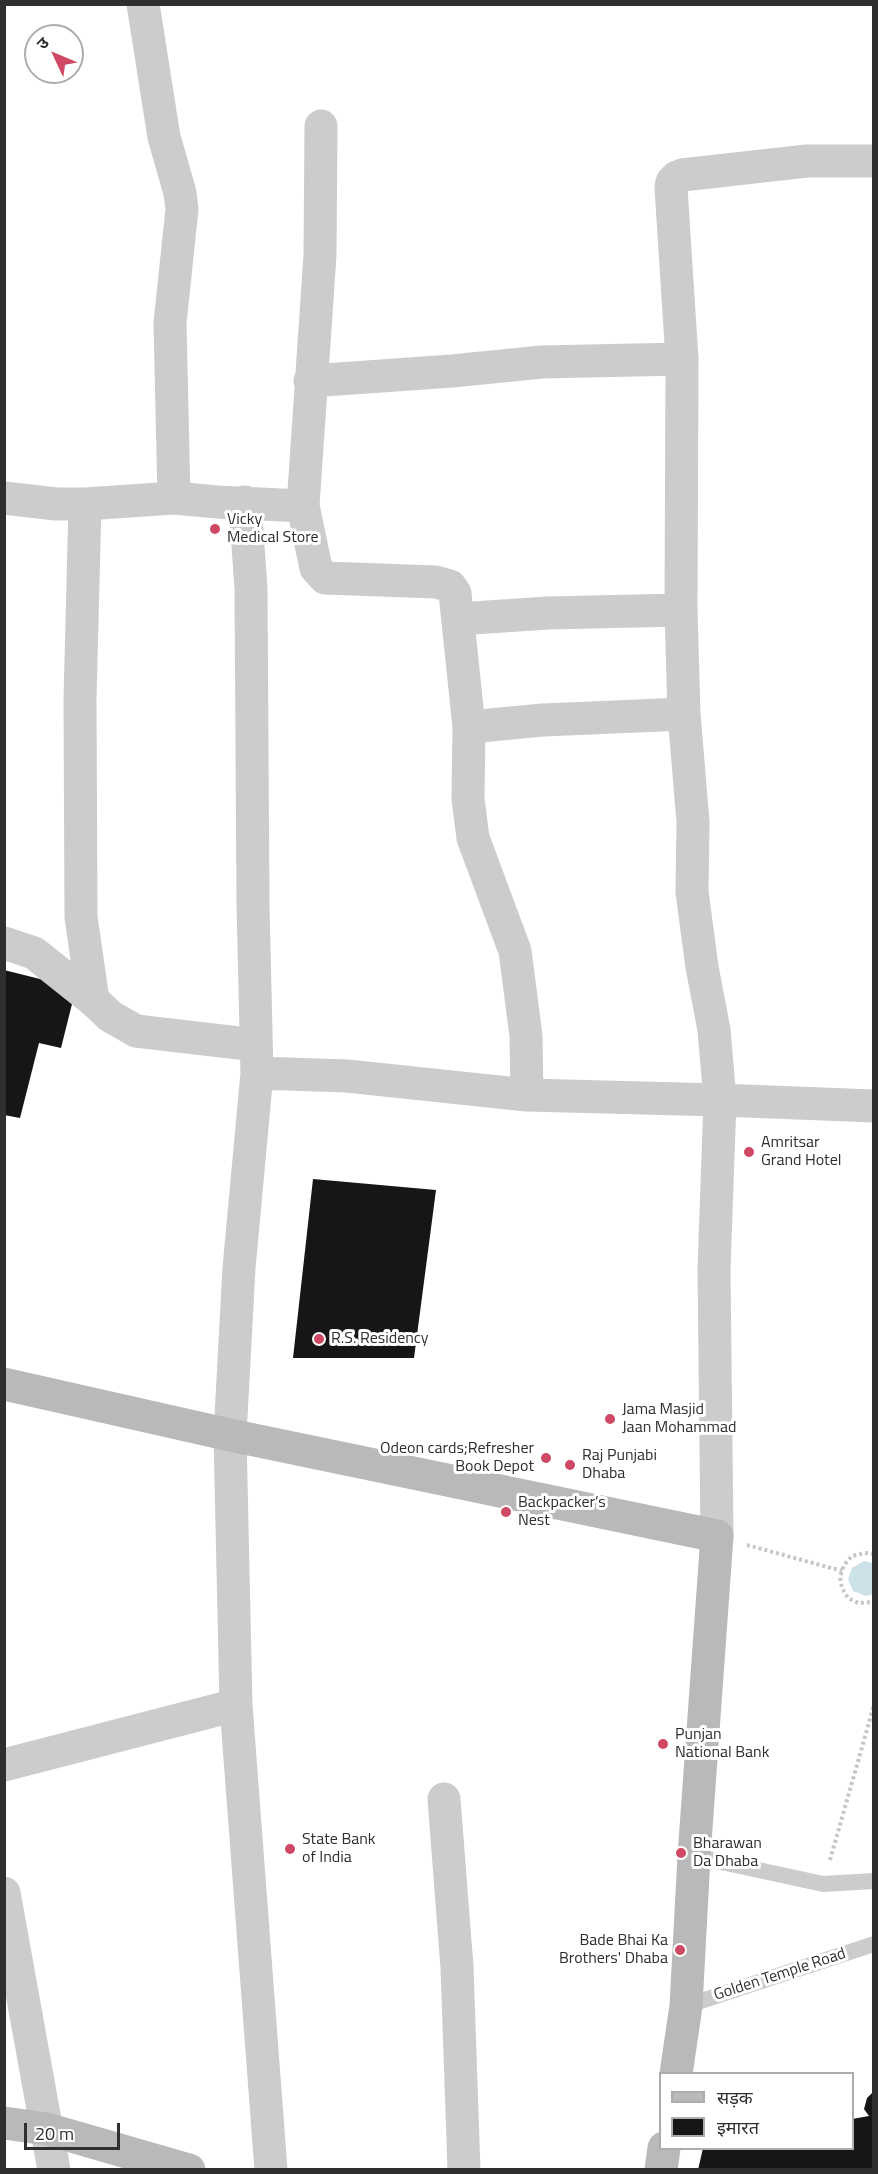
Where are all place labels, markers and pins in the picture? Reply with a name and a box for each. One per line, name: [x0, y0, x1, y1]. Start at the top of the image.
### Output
place label: Vicky Medical Store: [227, 510, 319, 548]
marker: Vicky Medical Store: [208, 522, 222, 536]
place label: Amritsar Grand Hotel: [761, 1133, 841, 1171]
marker: Amritsar Grand Hotel: [742, 1145, 756, 1159]
place label: R.S. Residency: [331, 1329, 429, 1349]
marker: R.S. Residency: [312, 1332, 326, 1346]
place label: Jama Masjid Jaan Mohammad: [622, 1400, 736, 1438]
marker: Jama Masjid Jaan Mohammad: [603, 1412, 617, 1426]
place label: Odeon cards;Refresher Book Depot: [380, 1439, 534, 1477]
place label: Raj Punjabi Dhaba: [582, 1446, 657, 1484]
marker: Odeon cards;Refresher Book Depot: [539, 1451, 553, 1465]
marker: Raj Punjabi Dhaba: [563, 1458, 577, 1472]
place label: Backpacker’s Nest: [518, 1493, 606, 1531]
marker: Backpacker’s Nest: [499, 1505, 513, 1519]
place label: Punjan National Bank: [675, 1725, 769, 1763]
marker: Punjan National Bank: [656, 1737, 670, 1751]
place label: State Bank of India: [302, 1830, 376, 1868]
place label: Bharawan Da Dhaba: [693, 1834, 762, 1872]
marker: State Bank of India: [283, 1842, 297, 1856]
marker: Bharawan Da Dhaba: [674, 1846, 688, 1860]
place label: Bade Bhai Ka Brothers' Dhaba: [559, 1931, 668, 1969]
marker: Bade Bhai Ka Brothers' Dhaba: [673, 1943, 687, 1957]

